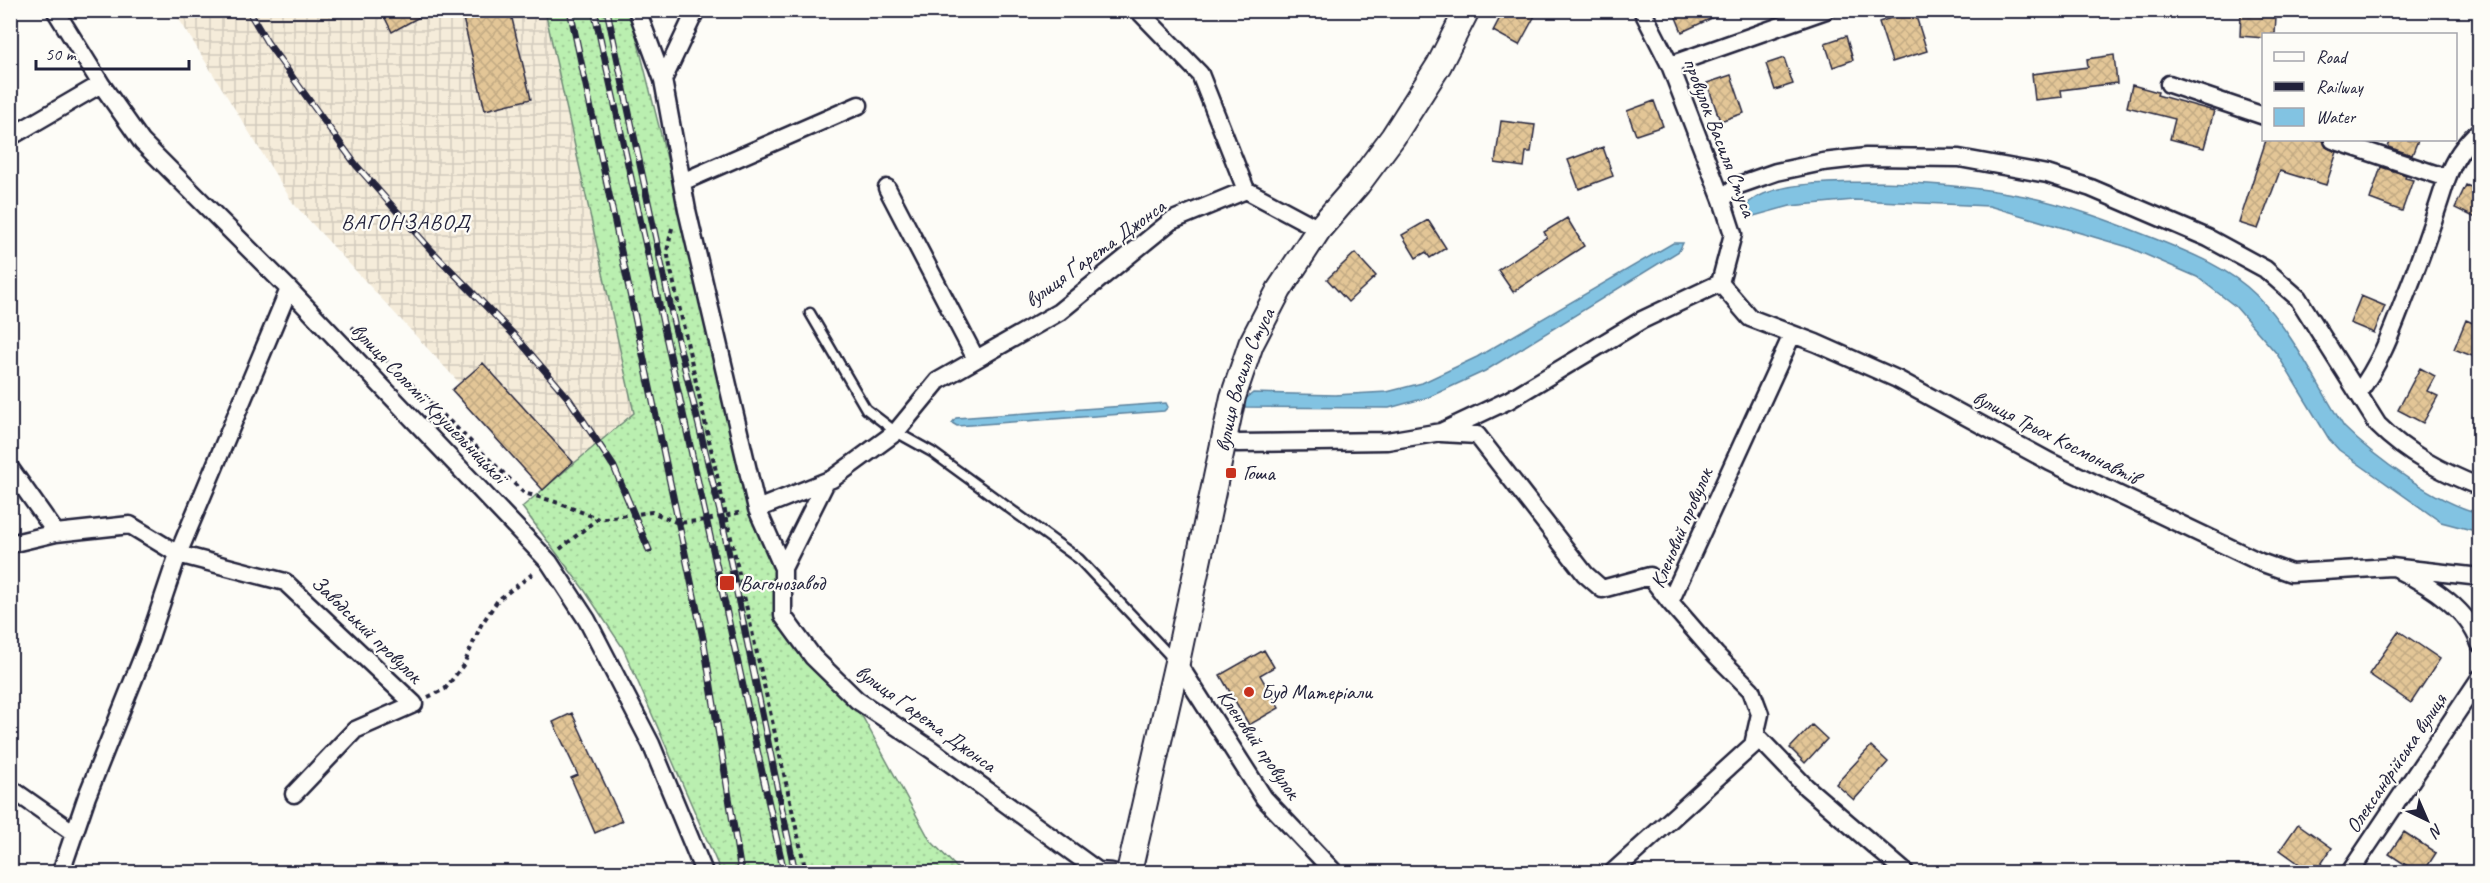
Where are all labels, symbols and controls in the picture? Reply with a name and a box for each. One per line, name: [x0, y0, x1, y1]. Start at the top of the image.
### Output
scale bar: [36, 33, 189, 71]
legend: [2262, 33, 2457, 141]
text: 50 m: [45, 43, 78, 65]
text: Road: [2316, 46, 2349, 68]
street label: провулок Василя Стуса: [1678, 54, 1763, 222]
text: Railway: [2316, 76, 2364, 98]
text: Water: [2316, 106, 2357, 128]
street label: вулиця Ґарета Джонса: [1020, 192, 1172, 313]
district label: ВАГОНЗАВОД: [341, 208, 472, 236]
street label: вулиця Василя Стуса: [1209, 302, 1281, 454]
street label: вулиця Соломії Крушельницької: [346, 317, 515, 492]
street label: вулиця Трьох Космонавтів: [1969, 384, 2148, 492]
place label: Гоша: [1243, 460, 1276, 486]
street label: Кленовий провулок: [1644, 462, 1719, 592]
marker: Гоша: [1224, 466, 1238, 480]
street label: Заводський провулок: [306, 570, 430, 690]
place label: Вагонозавод: [740, 570, 827, 596]
marker: Вагонозавод: [718, 574, 736, 592]
street label: вулиця Ґарета Джонса: [851, 658, 1003, 779]
place label: Буд Матерiали: [1261, 679, 1374, 705]
street label: Кленовий провулок: [1212, 684, 1308, 806]
marker: Буд Матерiали: [1242, 685, 1256, 699]
street label: Олександрійська вулиця: [2340, 687, 2453, 838]
north arrow: [2397, 790, 2457, 850]
text: N: [2424, 819, 2447, 843]

